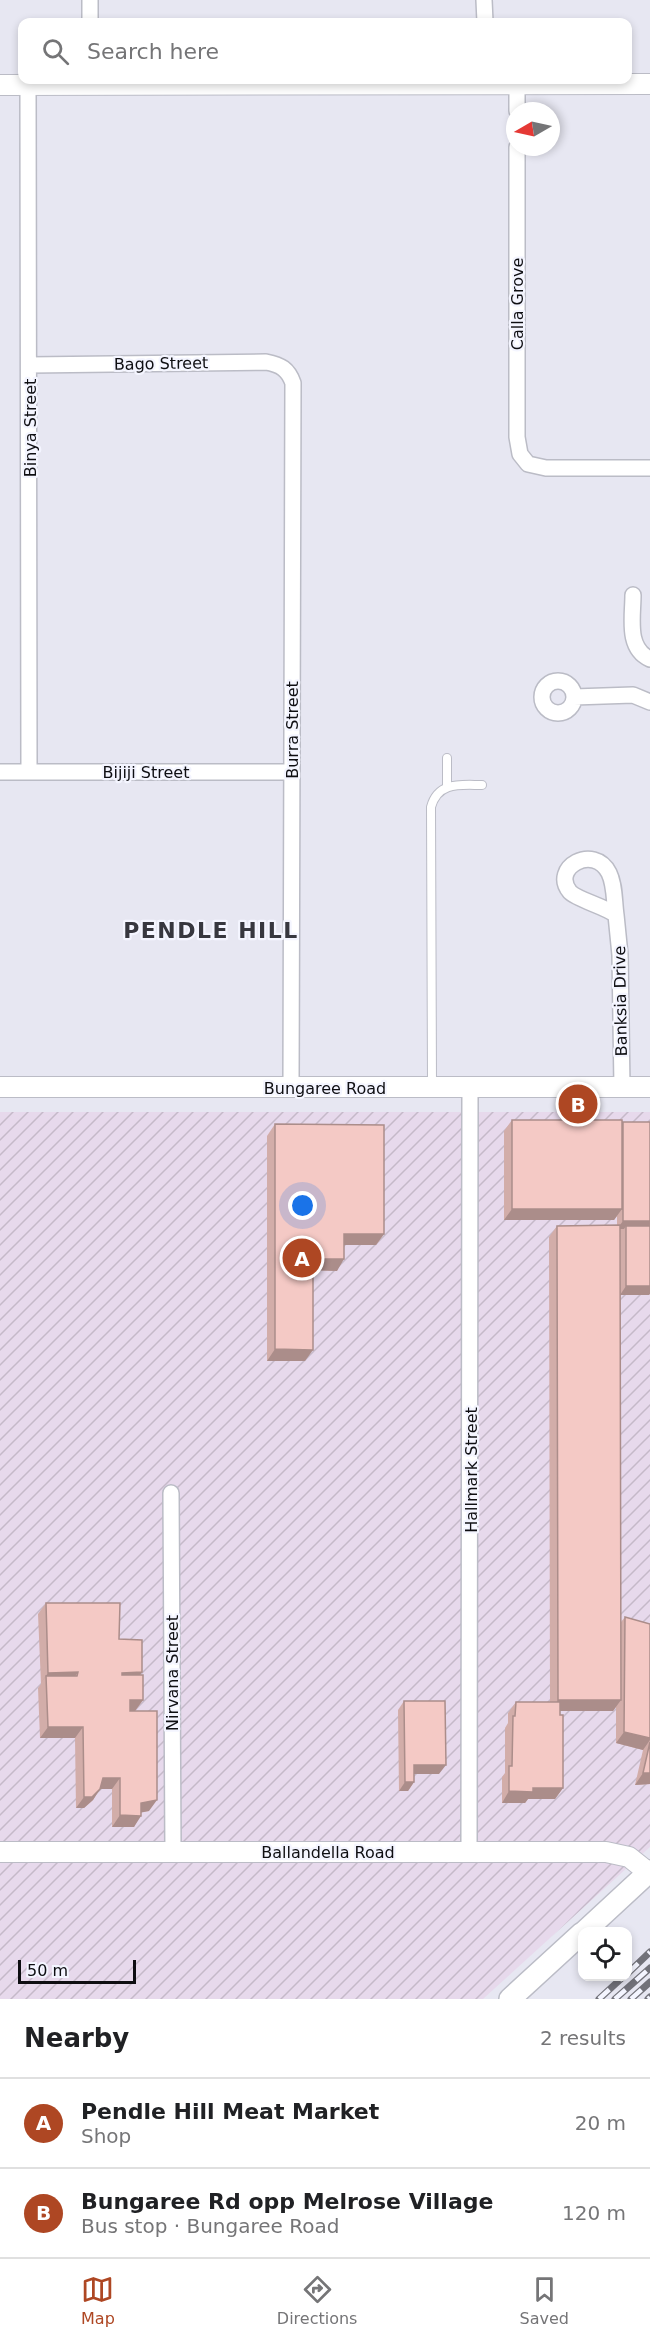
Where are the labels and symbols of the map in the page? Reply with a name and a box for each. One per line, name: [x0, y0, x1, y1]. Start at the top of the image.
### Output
north arrow: [506, 102, 560, 156]
street label: Calla Grove: [508, 258, 527, 350]
street label: Bago Street: [114, 353, 208, 374]
street label: Binya Street: [21, 379, 40, 477]
street label: Burra Street: [283, 681, 302, 779]
street label: Bijiji Street: [103, 763, 189, 782]
district label: PENDLE HILL: [123, 918, 299, 943]
street label: Banksia Drive: [610, 946, 631, 1056]
street label: Bungaree Road: [264, 1079, 386, 1098]
pin: B: [558, 1082, 598, 1126]
your location: [288, 1191, 317, 1220]
pin: A: [282, 1236, 322, 1280]
street label: Hallmark Street: [462, 1407, 481, 1533]
street label: Nirvana Street: [163, 1615, 182, 1731]
street label: Ballandella Road: [261, 1843, 395, 1862]
scale bar: [18, 1957, 136, 1984]

